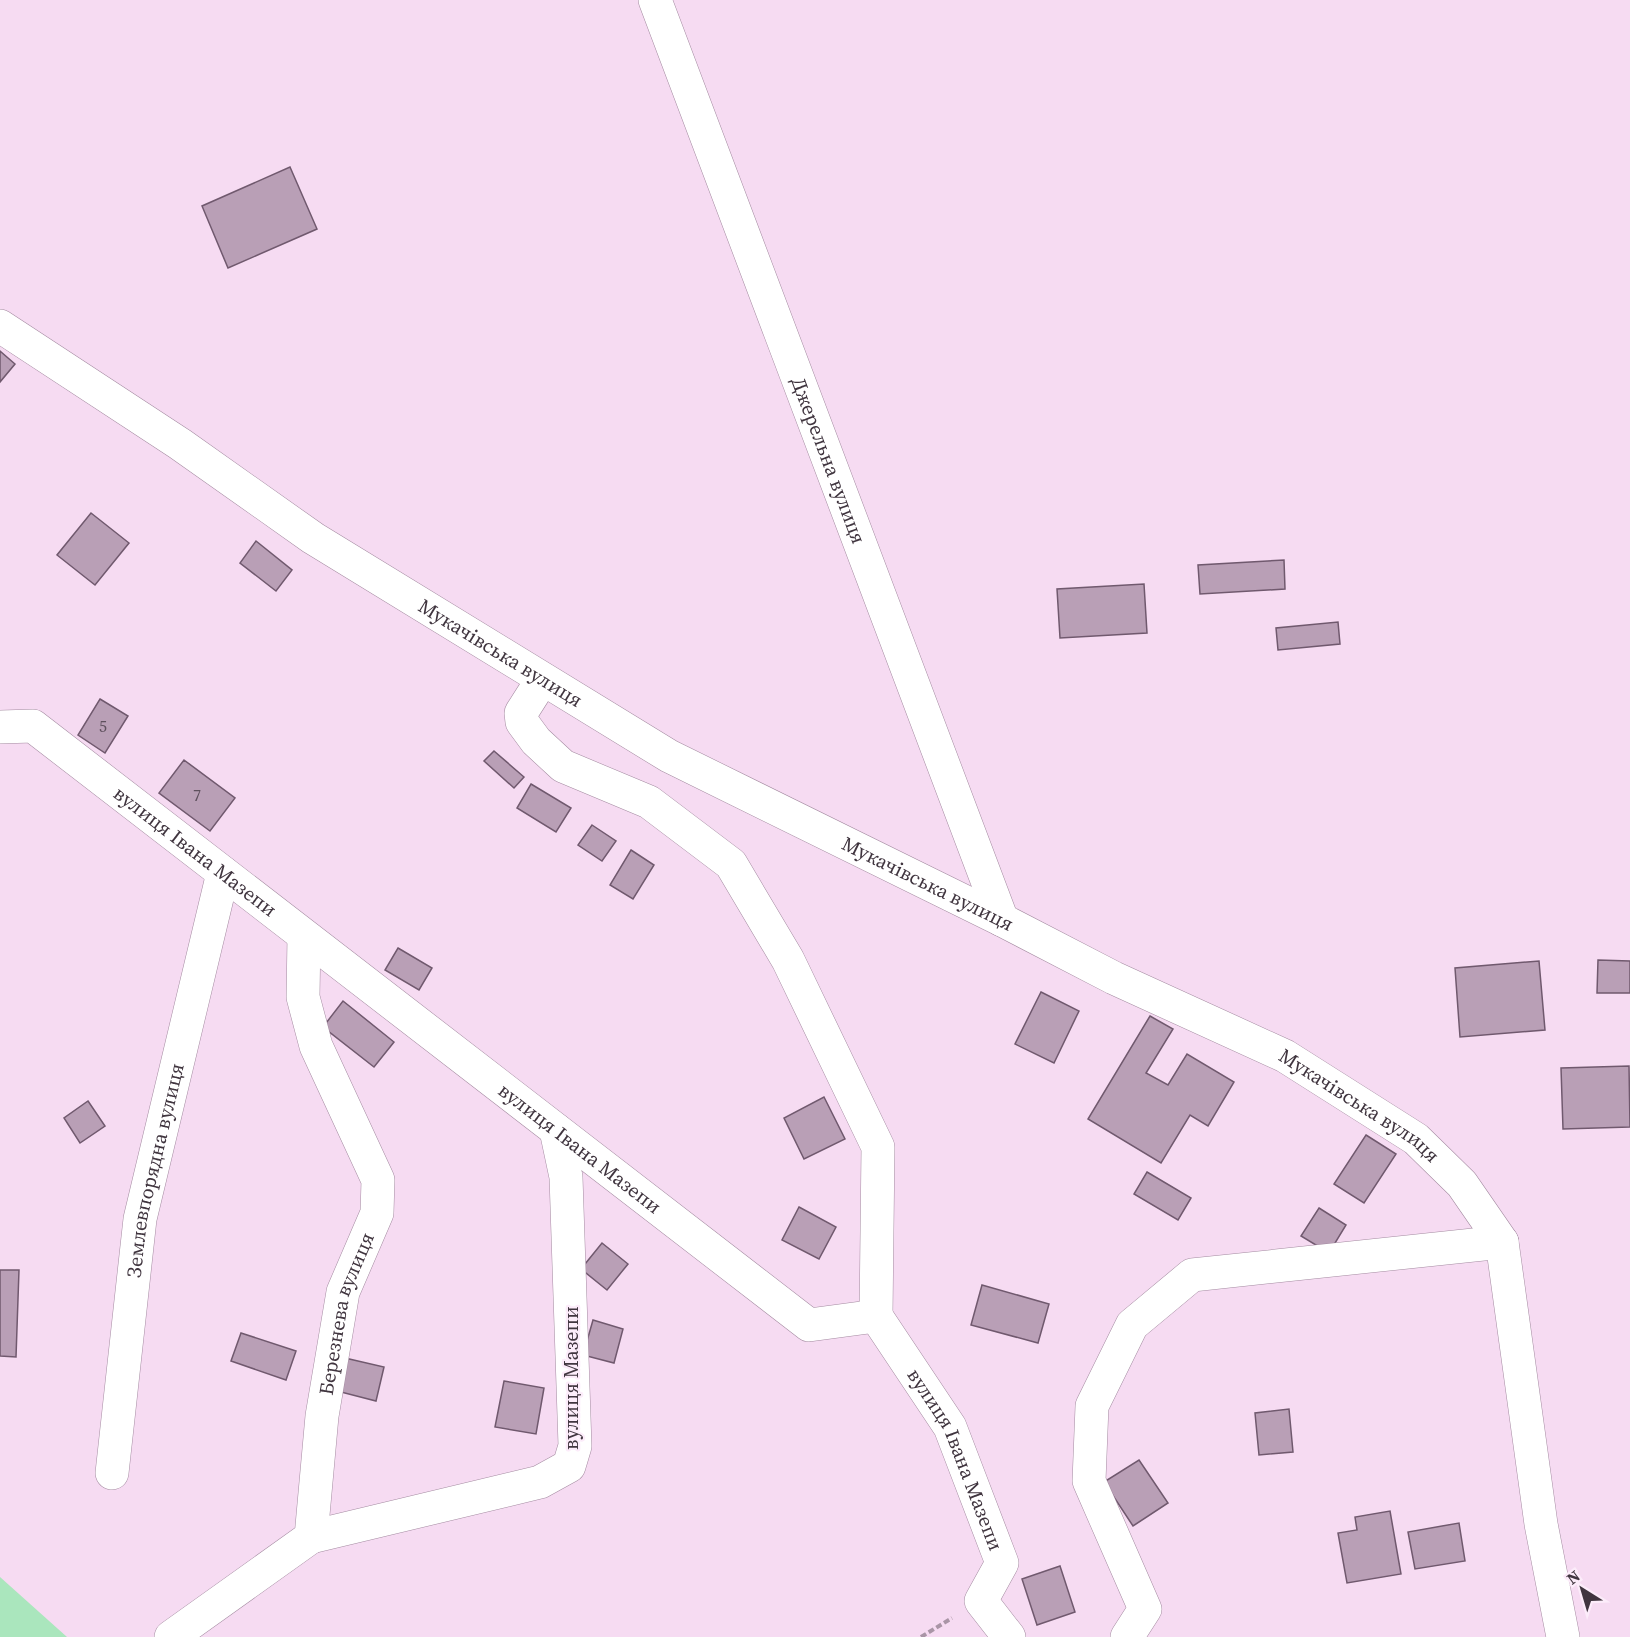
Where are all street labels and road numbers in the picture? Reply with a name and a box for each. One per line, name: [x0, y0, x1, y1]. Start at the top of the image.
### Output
street label: Джерельна вулиця: [784, 373, 873, 548]
street label: Мукачівська вулиця: [413, 592, 588, 714]
street label: вулиця Івана Мазепи: [108, 779, 283, 923]
street label: Мукачівська вулиця: [837, 829, 1018, 938]
street label: Мукачівська вулиця: [1273, 1042, 1446, 1169]
street label: Землевпорядна вулиця: [120, 1060, 191, 1279]
street label: вулиця Івана Мазепи: [493, 1076, 667, 1220]
street label: Березнева вулиця: [312, 1228, 381, 1397]
street label: вулиця Мазепи: [557, 1306, 585, 1450]
street label: вулиця Івана Мазепи: [901, 1363, 1010, 1555]

